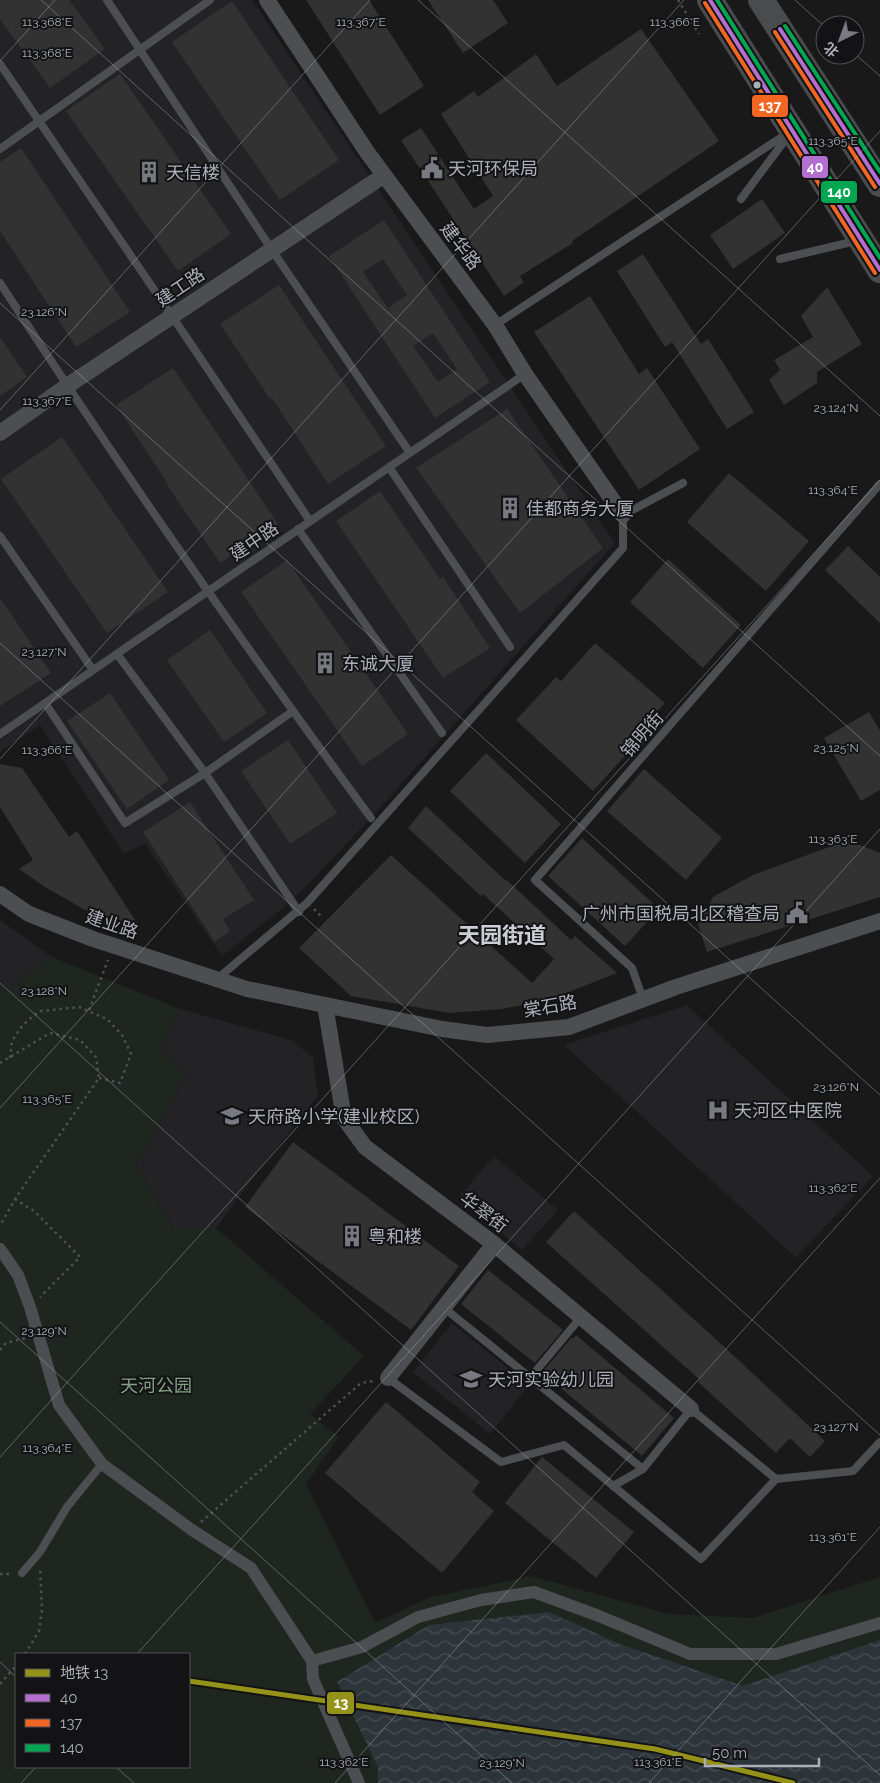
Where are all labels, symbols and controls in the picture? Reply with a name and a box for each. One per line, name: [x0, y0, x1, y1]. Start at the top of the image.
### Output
text: 113.368°E: [22, 15, 72, 29]
text: 113.367°E: [336, 15, 386, 29]
text: 113.366°E: [650, 15, 700, 29]
north arrow: [815, 15, 865, 65]
text: 北: [821, 39, 842, 60]
text: 113.368°E: [22, 46, 72, 60]
unlabelled marker: [752, 80, 762, 90]
line badge: 137: [751, 94, 789, 118]
text: 137: [759, 98, 781, 114]
text: 113.365°E: [808, 134, 858, 148]
public building icon: 天河环保局: [419, 155, 445, 181]
line badge: 40: [801, 155, 829, 179]
place label: 天河环保局: [448, 158, 538, 179]
building icon: 天信楼: [136, 159, 162, 185]
text: 40: [807, 159, 823, 175]
place label: 天信楼: [166, 162, 220, 183]
line badge: 140: [820, 180, 858, 204]
text: 140: [827, 184, 851, 200]
street label: 建华路: [436, 218, 486, 274]
street label: 建工路: [152, 263, 208, 311]
text: 23.126°N: [21, 305, 67, 319]
text: 113.367°E: [22, 394, 72, 408]
text: 23.124°N: [813, 401, 859, 415]
text: 113.364°E: [808, 483, 858, 497]
building icon: 佳都商务大厦: [497, 495, 523, 521]
place label: 佳都商务大厦: [526, 498, 634, 519]
street label: 建中路: [226, 517, 282, 565]
text: 23.127°N: [21, 645, 67, 659]
building icon: 东诚大厦: [312, 650, 338, 676]
place label: 东诚大厦: [342, 653, 414, 674]
street label: 锦明街: [616, 707, 668, 761]
text: 23.125°N: [813, 741, 859, 755]
text: 113.366°E: [22, 743, 72, 757]
text: 113.363°E: [808, 832, 858, 846]
public building icon: 广州市国税局北区稽查局: [784, 900, 810, 926]
place label: 广州市国税局北区稽查局: [582, 903, 780, 924]
street label: 建业路: [83, 905, 141, 943]
district label: 天园街道: [458, 922, 546, 948]
text: 23.128°N: [21, 984, 67, 998]
street label: 棠石路: [522, 991, 578, 1021]
text: 23.126°N: [813, 1080, 859, 1094]
text: 113.365°E: [22, 1092, 72, 1106]
hospital icon: 天河区中医院: [705, 1097, 731, 1123]
place label: 天河区中医院: [734, 1100, 842, 1121]
school or university icon: 天府路小学(建业校区): [219, 1103, 245, 1129]
place label: 天府路小学(建业校区): [248, 1106, 420, 1127]
text: 113.362°E: [808, 1181, 858, 1195]
street label: 华翠街: [456, 1187, 512, 1237]
building icon: 粤和楼: [339, 1223, 365, 1249]
place label: 粤和楼: [368, 1226, 422, 1247]
text: 23.129°N: [21, 1324, 67, 1338]
school or university icon: 天河实验幼儿园: [458, 1366, 484, 1392]
place label: 天河实验幼儿园: [488, 1369, 614, 1390]
park label: 天河公园: [120, 1375, 192, 1396]
text: 23.127°N: [813, 1420, 859, 1434]
text: 113.364°E: [22, 1441, 72, 1455]
text: 113.361°E: [809, 1530, 857, 1544]
legend: [15, 1653, 190, 1768]
text: 地铁 13: [60, 1664, 108, 1682]
text: 40: [60, 1689, 77, 1707]
line badge: 13: [326, 1691, 355, 1715]
text: 13: [334, 1695, 349, 1711]
text: 137: [60, 1714, 82, 1732]
scale bar: [705, 1736, 819, 1768]
text: 140: [60, 1739, 84, 1757]
text: 50 m: [712, 1744, 747, 1762]
text: 113.362°E: [319, 1755, 369, 1769]
text: 113.361°E: [634, 1755, 682, 1769]
text: 23.129°N: [479, 1756, 525, 1770]

